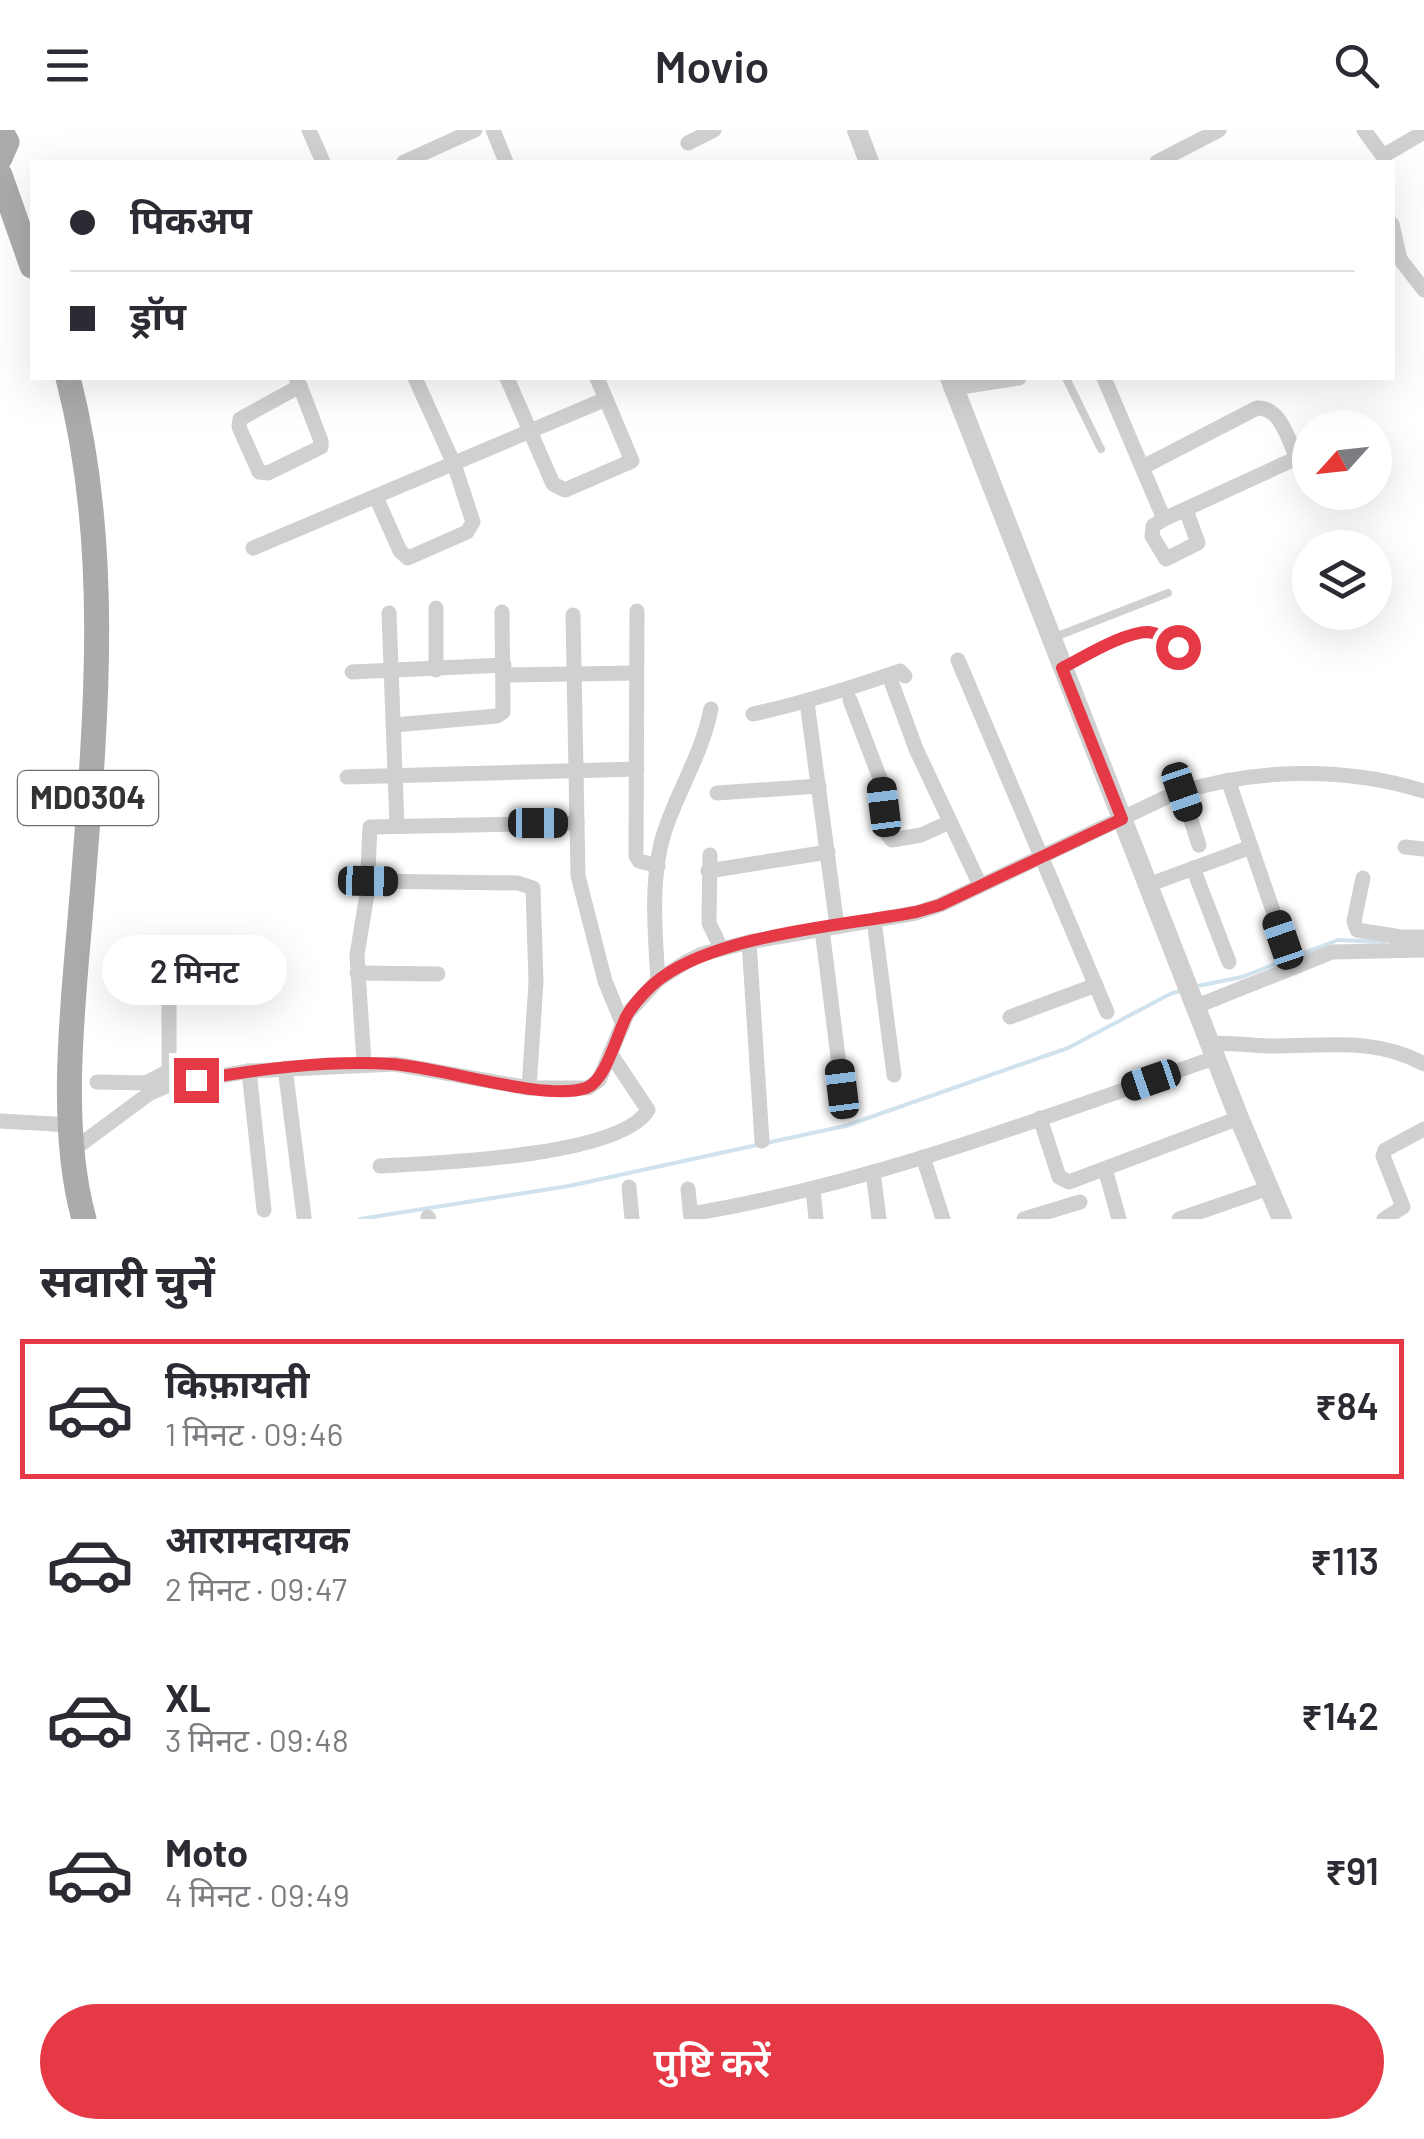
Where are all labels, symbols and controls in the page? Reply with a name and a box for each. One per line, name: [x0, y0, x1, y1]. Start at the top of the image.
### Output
icon: menu: [40, 38, 95, 93]
text: Movio: [654, 38, 770, 92]
icon: search: [1329, 38, 1384, 93]
text: पिकअप: [130, 196, 252, 242]
text: ड्रॉप: [130, 292, 186, 338]
north arrow: [1292, 410, 1392, 510]
map controls: [1292, 410, 1392, 630]
button: layers: [1292, 530, 1392, 630]
route start: [1156, 625, 1201, 670]
car: [1158, 759, 1206, 825]
road number: MD0304: [18, 771, 158, 825]
car: [865, 775, 903, 839]
car: [508, 808, 568, 838]
car: [338, 865, 398, 897]
car: [1259, 907, 1307, 973]
callout: 2 मिनट: [104, 935, 288, 1005]
text: 2 मिनट: [150, 951, 239, 989]
car: [1118, 1056, 1184, 1104]
car: [823, 1057, 861, 1121]
route end: [174, 1058, 219, 1103]
text: सवारी चुनें: [40, 1252, 215, 1306]
text: किफ़ायती: [165, 1360, 309, 1406]
icon: car: [45, 1364, 135, 1454]
text: ₹84: [1315, 1382, 1379, 1428]
text: 1 मिनट · 09:46: [165, 1414, 343, 1452]
text: आरामदायक: [165, 1515, 349, 1561]
icon: car: [45, 1519, 135, 1609]
text: ₹113: [1310, 1537, 1379, 1583]
text: 2 मिनट · 09:47: [165, 1569, 347, 1607]
icon: car: [45, 1674, 135, 1764]
text: XL: [165, 1674, 211, 1720]
text: ₹142: [1301, 1692, 1379, 1738]
text: 3 मिनट · 09:48: [165, 1720, 349, 1758]
icon: car: [45, 1829, 135, 1919]
text: Moto: [165, 1829, 248, 1875]
text: ₹91: [1325, 1847, 1379, 1893]
text: 4 मिनट · 09:49: [165, 1875, 350, 1913]
button: पुष्टि करें: [40, 2004, 1384, 2119]

